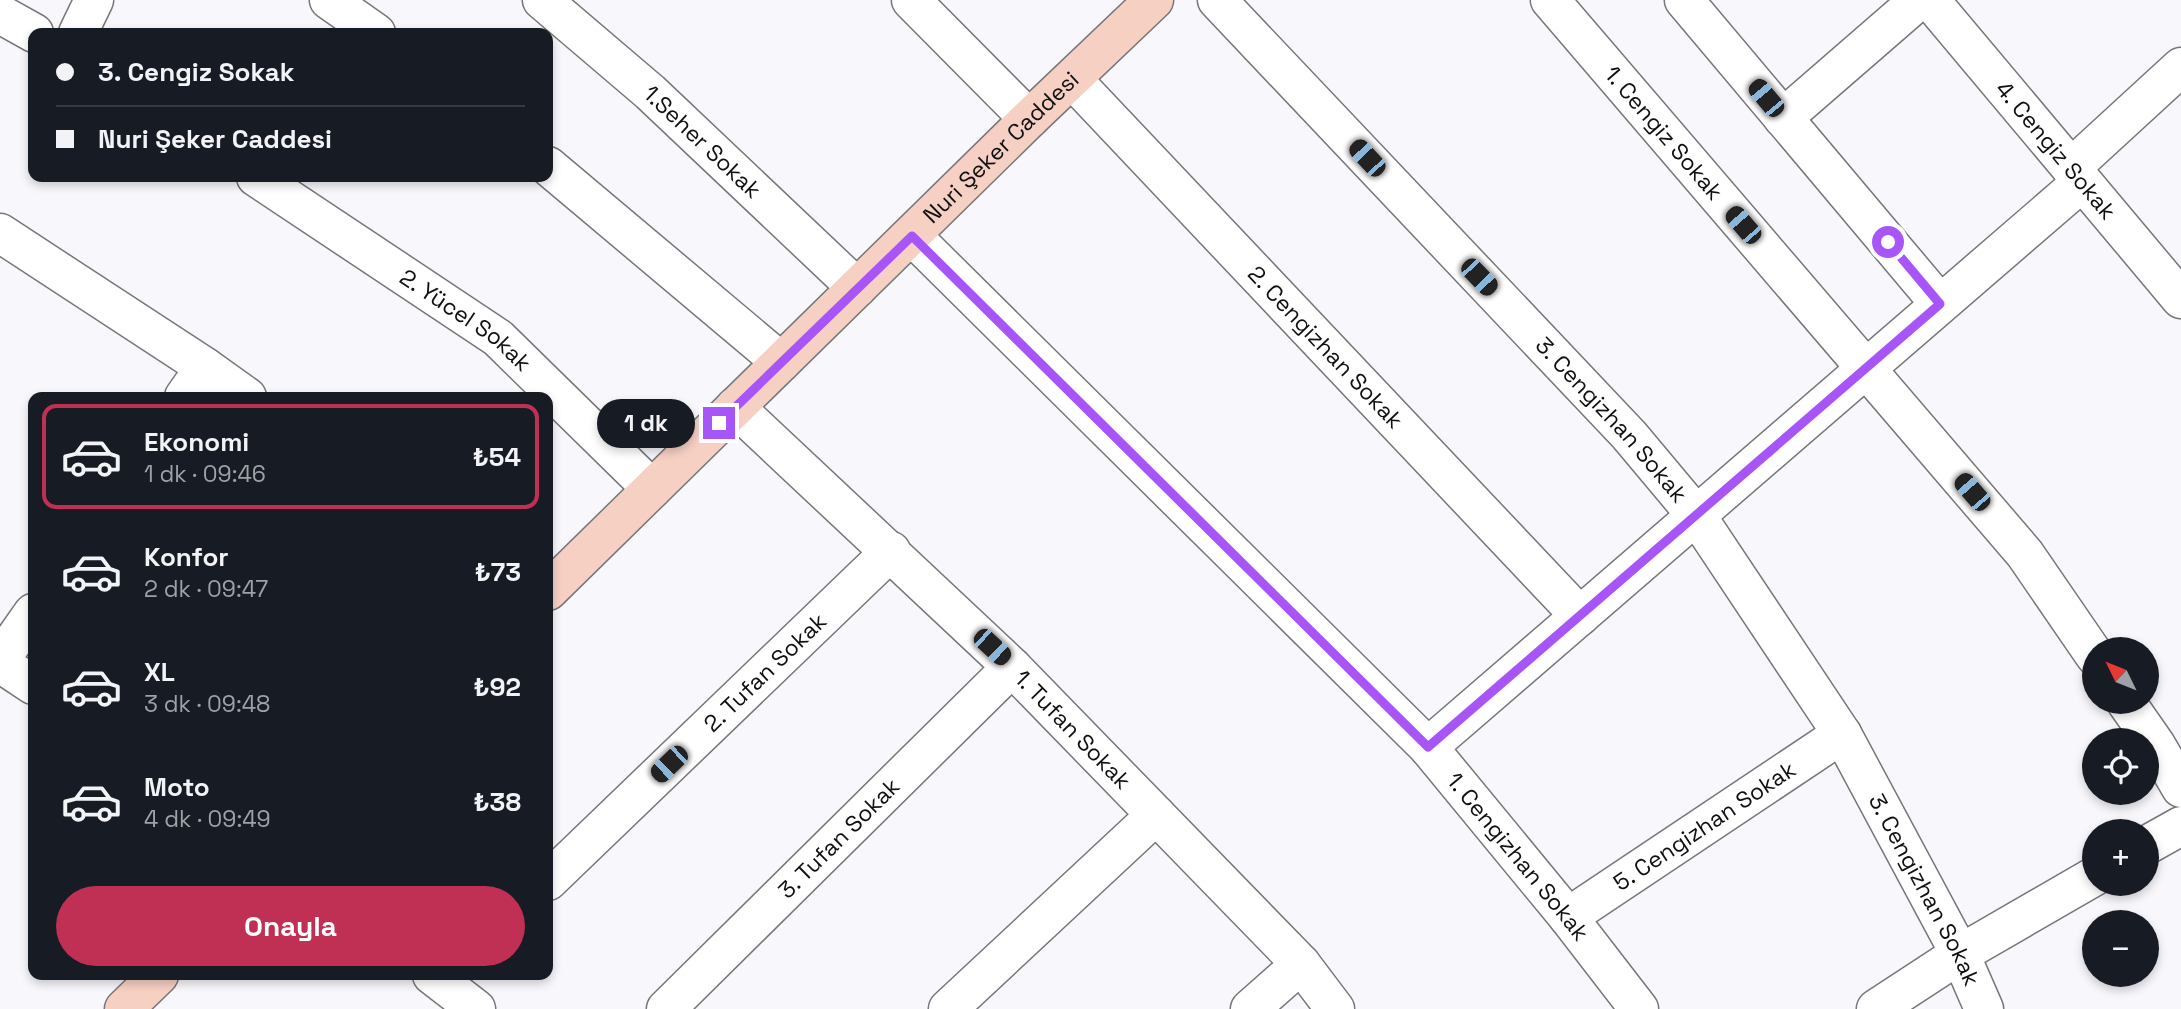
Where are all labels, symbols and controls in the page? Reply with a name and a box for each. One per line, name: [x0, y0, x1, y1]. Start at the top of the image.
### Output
text: 3. Cengiz Sokak: [98, 55, 294, 89]
street label: 1. Cengiz Sokak: [1598, 60, 1730, 206]
street label: Nuri Şeker Caddesi: [916, 65, 1085, 230]
car: [1745, 75, 1788, 121]
street label: 4. Cengiz Sokak: [1989, 75, 2123, 226]
street label: 1.Seher Sokak: [637, 79, 768, 205]
text: Nuri Şeker Caddesi: [98, 122, 332, 156]
car: [1345, 135, 1390, 181]
car: [1722, 202, 1765, 248]
route start: [1872, 226, 1904, 258]
car: [1457, 255, 1502, 299]
street label: 2. Cengizhan Sokak: [1241, 259, 1410, 435]
street label: 2. Yücel Sokak: [394, 262, 538, 378]
street label: 3. Cengizhan Sokak: [1529, 330, 1694, 509]
callout: 1 dk: [596, 398, 694, 448]
route end: [703, 407, 735, 439]
text: 1 dk: [624, 408, 668, 438]
icon: car: [60, 425, 123, 488]
text: Ekonomi: [144, 425, 249, 459]
text: ₺54: [473, 440, 521, 474]
text: 1 dk · 09:46: [144, 459, 266, 489]
car: [1951, 469, 1994, 515]
icon: car: [60, 540, 123, 603]
text: Konfor: [144, 540, 229, 574]
text: ₺73: [475, 555, 521, 589]
text: 2 dk · 09:47: [144, 574, 268, 604]
street label: 2. Tufan Sokak: [697, 606, 833, 738]
car: [970, 625, 1015, 669]
north arrow: [2082, 637, 2160, 714]
map controls: [2082, 637, 2159, 987]
icon: car: [60, 655, 123, 718]
text: XL: [144, 655, 175, 689]
street label: 1. Tufan Sokak: [1008, 663, 1138, 795]
text: ₺92: [473, 670, 521, 704]
text: 3 dk · 09:48: [144, 689, 270, 719]
button: locate: [2082, 728, 2159, 805]
car: [647, 742, 692, 786]
street label: 5. Cengizhan Sokak: [1607, 754, 1801, 898]
street label: 1. Cengizhan Sokak: [1440, 766, 1596, 947]
icon: car: [60, 770, 123, 833]
text: Moto: [144, 770, 210, 804]
street label: 3. Tufan Sokak: [772, 771, 906, 905]
text: ₺38: [474, 785, 521, 819]
street label: 3. Cengizhan Sokak: [1862, 788, 1987, 991]
text: 4 dk · 09:49: [144, 804, 271, 834]
button: +: [2082, 819, 2159, 896]
button: Onayla: [56, 886, 525, 966]
button: −: [2082, 910, 2159, 987]

